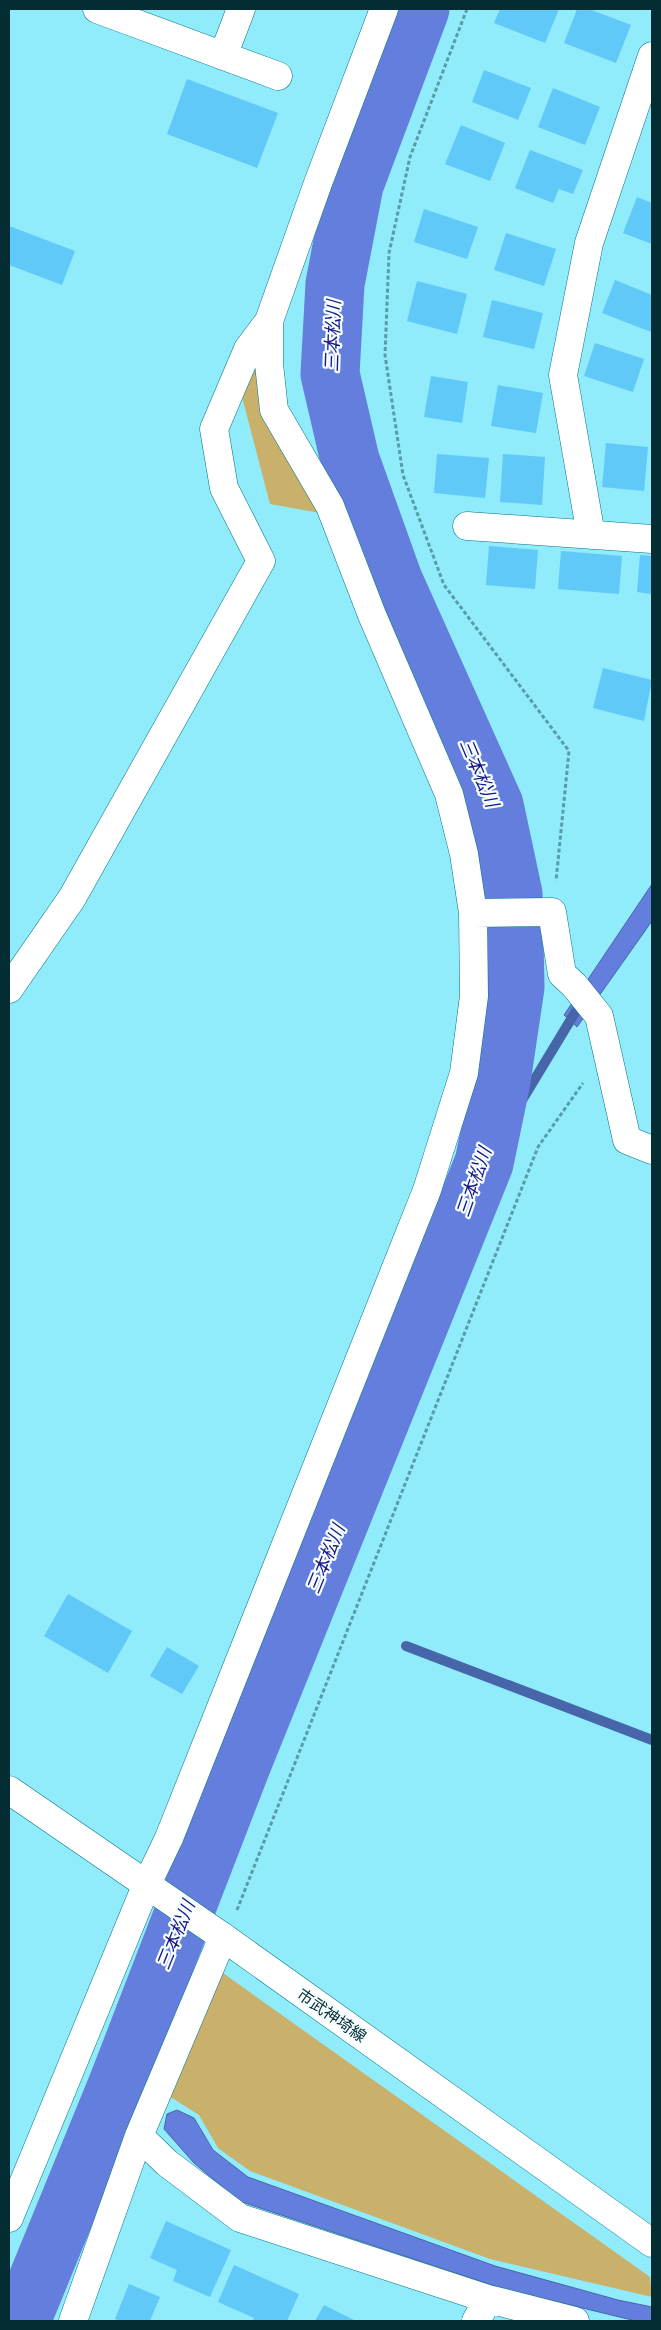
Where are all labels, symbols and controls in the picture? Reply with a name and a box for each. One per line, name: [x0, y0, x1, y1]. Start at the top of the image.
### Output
water label: 三本松川: [321, 298, 344, 372]
water label: 三本松川: [456, 736, 504, 812]
water label: 三本松川: [452, 1142, 496, 1219]
water label: 三本松川: [302, 1520, 350, 1596]
water label: 三本松川: [152, 1896, 200, 1972]
street label: 市武神埼線: [293, 1985, 370, 2046]

